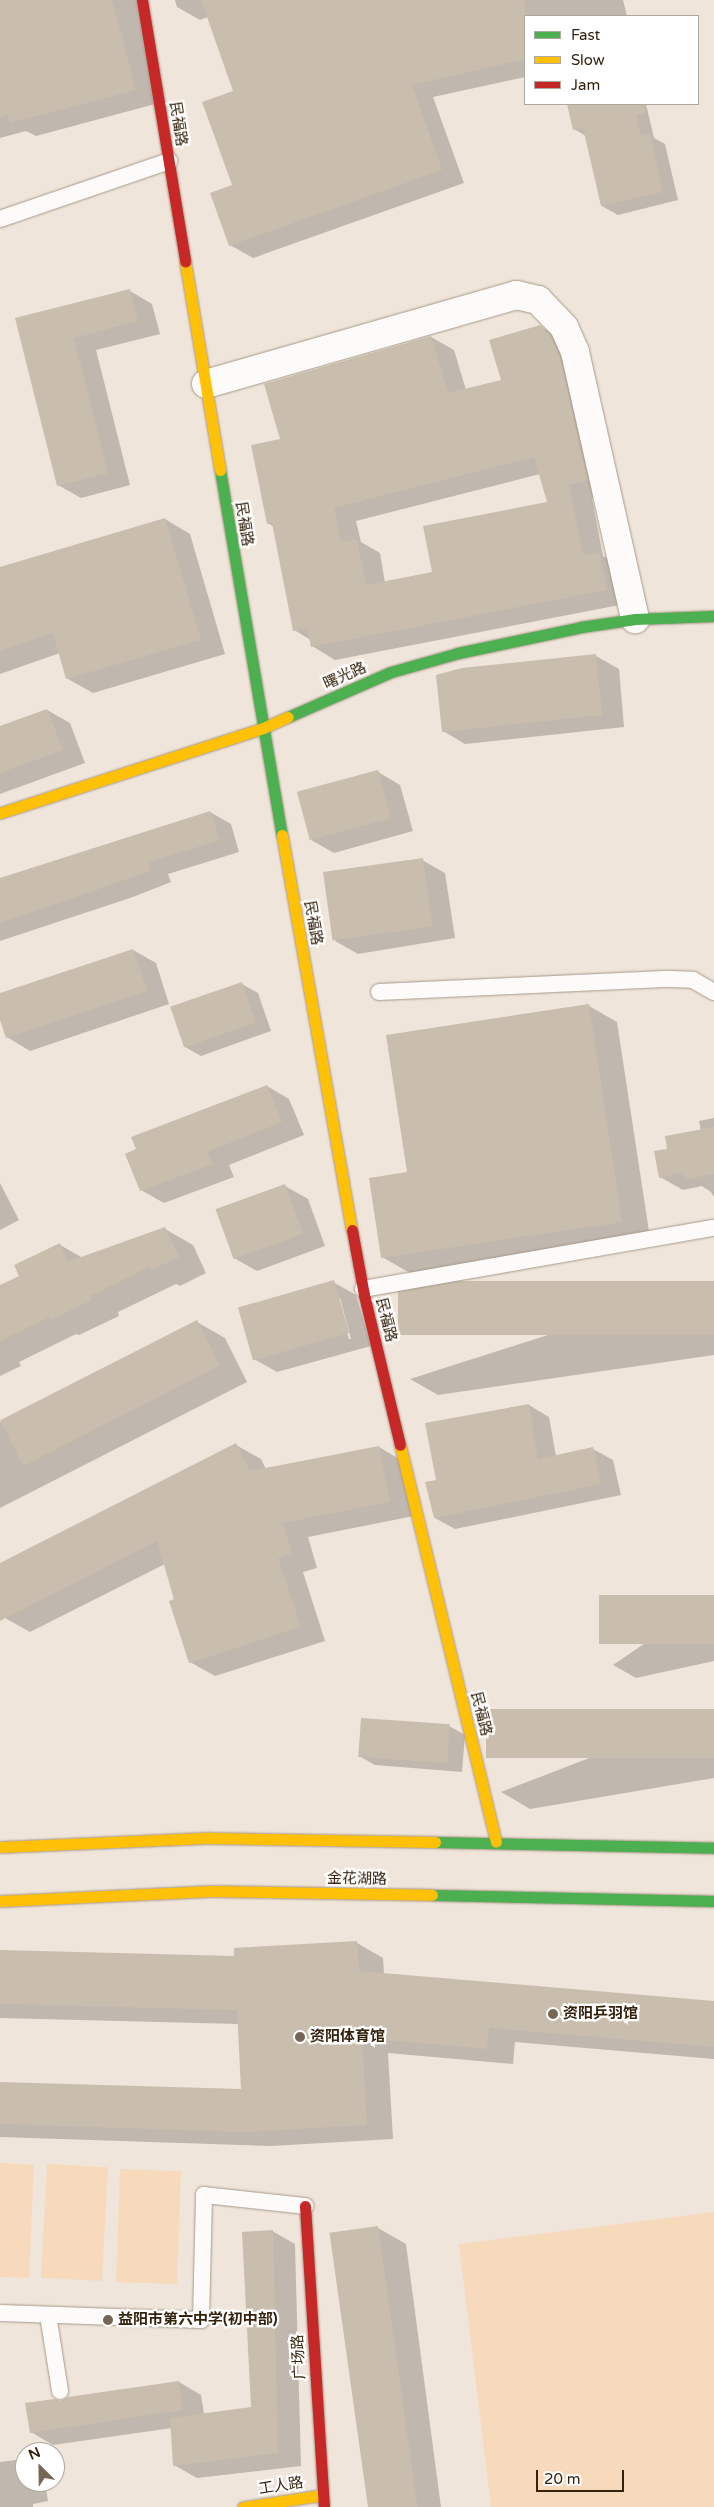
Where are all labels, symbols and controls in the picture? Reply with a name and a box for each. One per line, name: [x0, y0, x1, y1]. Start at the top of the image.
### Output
legend: [524, 15, 699, 105]
text: Fast: [571, 26, 600, 44]
text: Slow: [571, 51, 605, 69]
text: Jam: [571, 76, 600, 94]
street label: 民福路: [166, 100, 190, 148]
street label: 民福路: [232, 500, 256, 548]
street label: 曙光路: [321, 659, 369, 693]
street label: 民福路: [300, 899, 326, 947]
street label: 民福路: [372, 1296, 400, 1344]
street label: 民福路: [467, 1690, 495, 1738]
street label: 金花湖路: [327, 1869, 387, 1889]
place label: 资阳乒羽馆: [563, 2005, 638, 2023]
marker: 资阳乒羽馆: [547, 2008, 559, 2020]
place label: 资阳体育馆: [310, 2028, 385, 2046]
marker: 资阳体育馆: [294, 2031, 306, 2043]
place label: 益阳市第六中学(初中部): [118, 2311, 277, 2329]
marker: 益阳市第六中学(初中部): [102, 2314, 114, 2326]
street label: 广场路: [289, 2334, 309, 2380]
north arrow: [15, 2442, 65, 2492]
text: N: [26, 2444, 43, 2464]
scale bar: [539, 2460, 626, 2492]
text: 20 m: [544, 2470, 581, 2488]
street label: 工人路: [257, 2474, 305, 2498]

